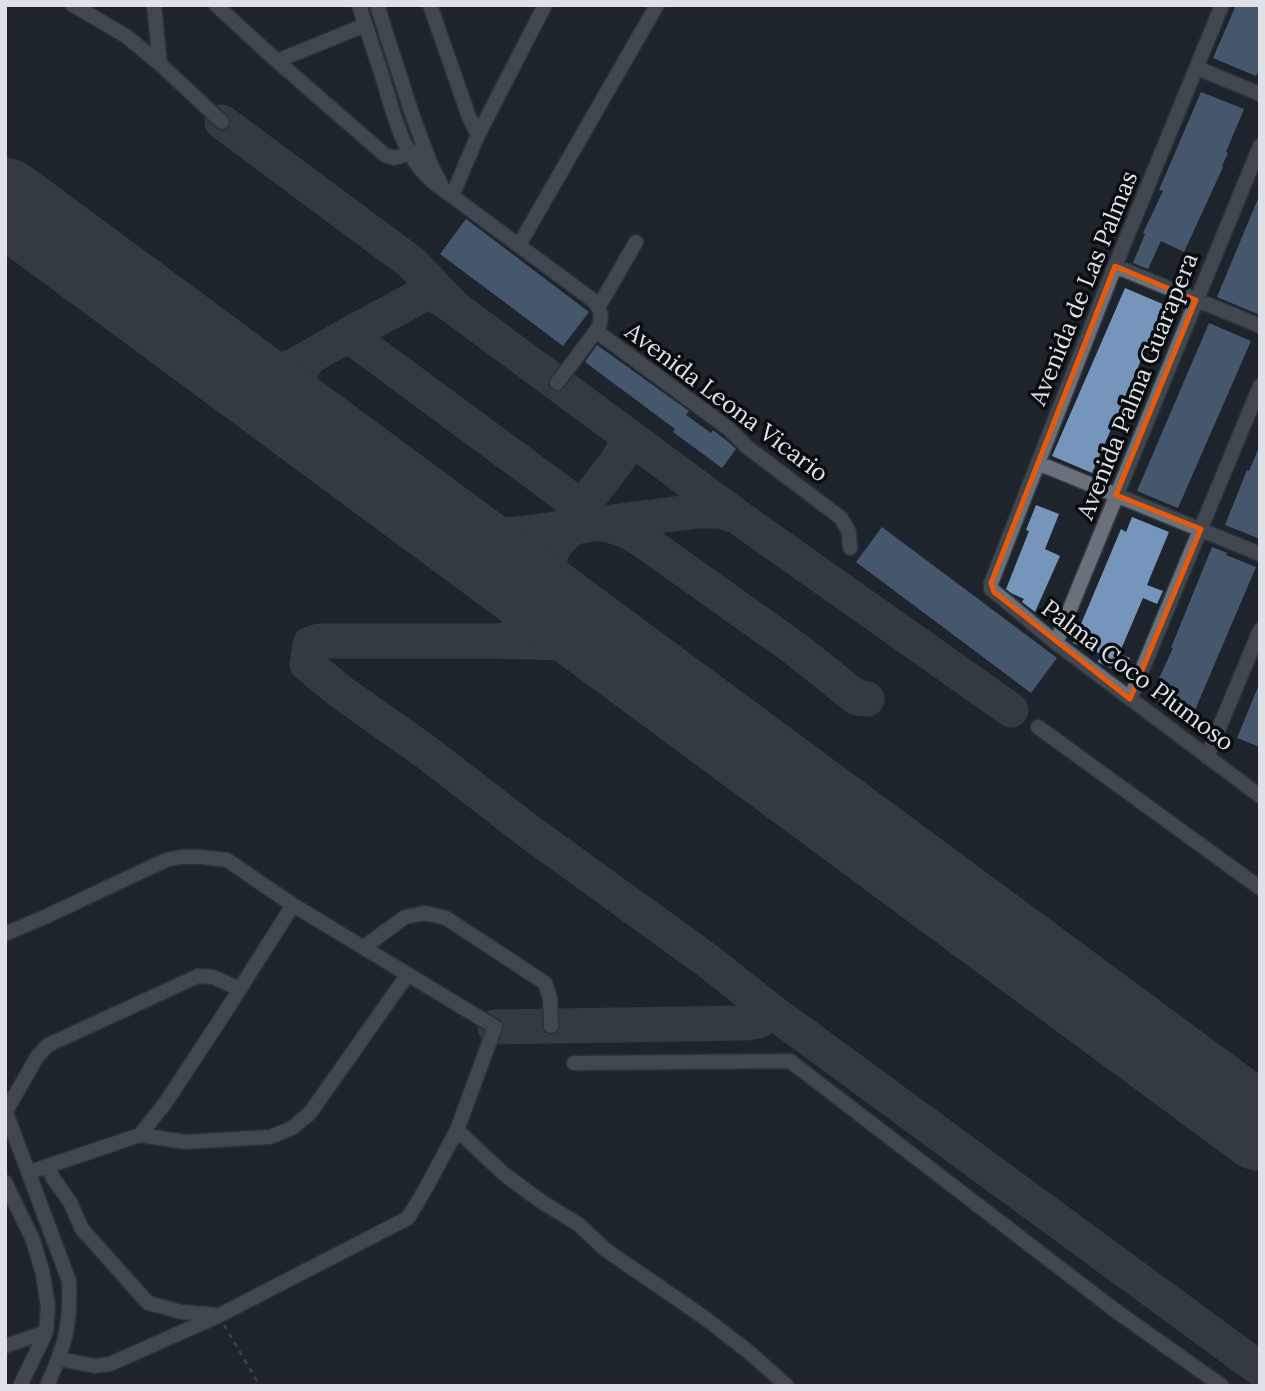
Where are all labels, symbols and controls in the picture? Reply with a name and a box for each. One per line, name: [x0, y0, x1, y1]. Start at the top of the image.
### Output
street label: Avenida de Las Palmas: [1021, 166, 1144, 411]
street label: Avenida Palma Guarapera: [1069, 248, 1205, 525]
street label: Avenida Leona Vicario: [619, 315, 835, 488]
street label: Palma Coco Plumoso: [1036, 592, 1240, 758]

